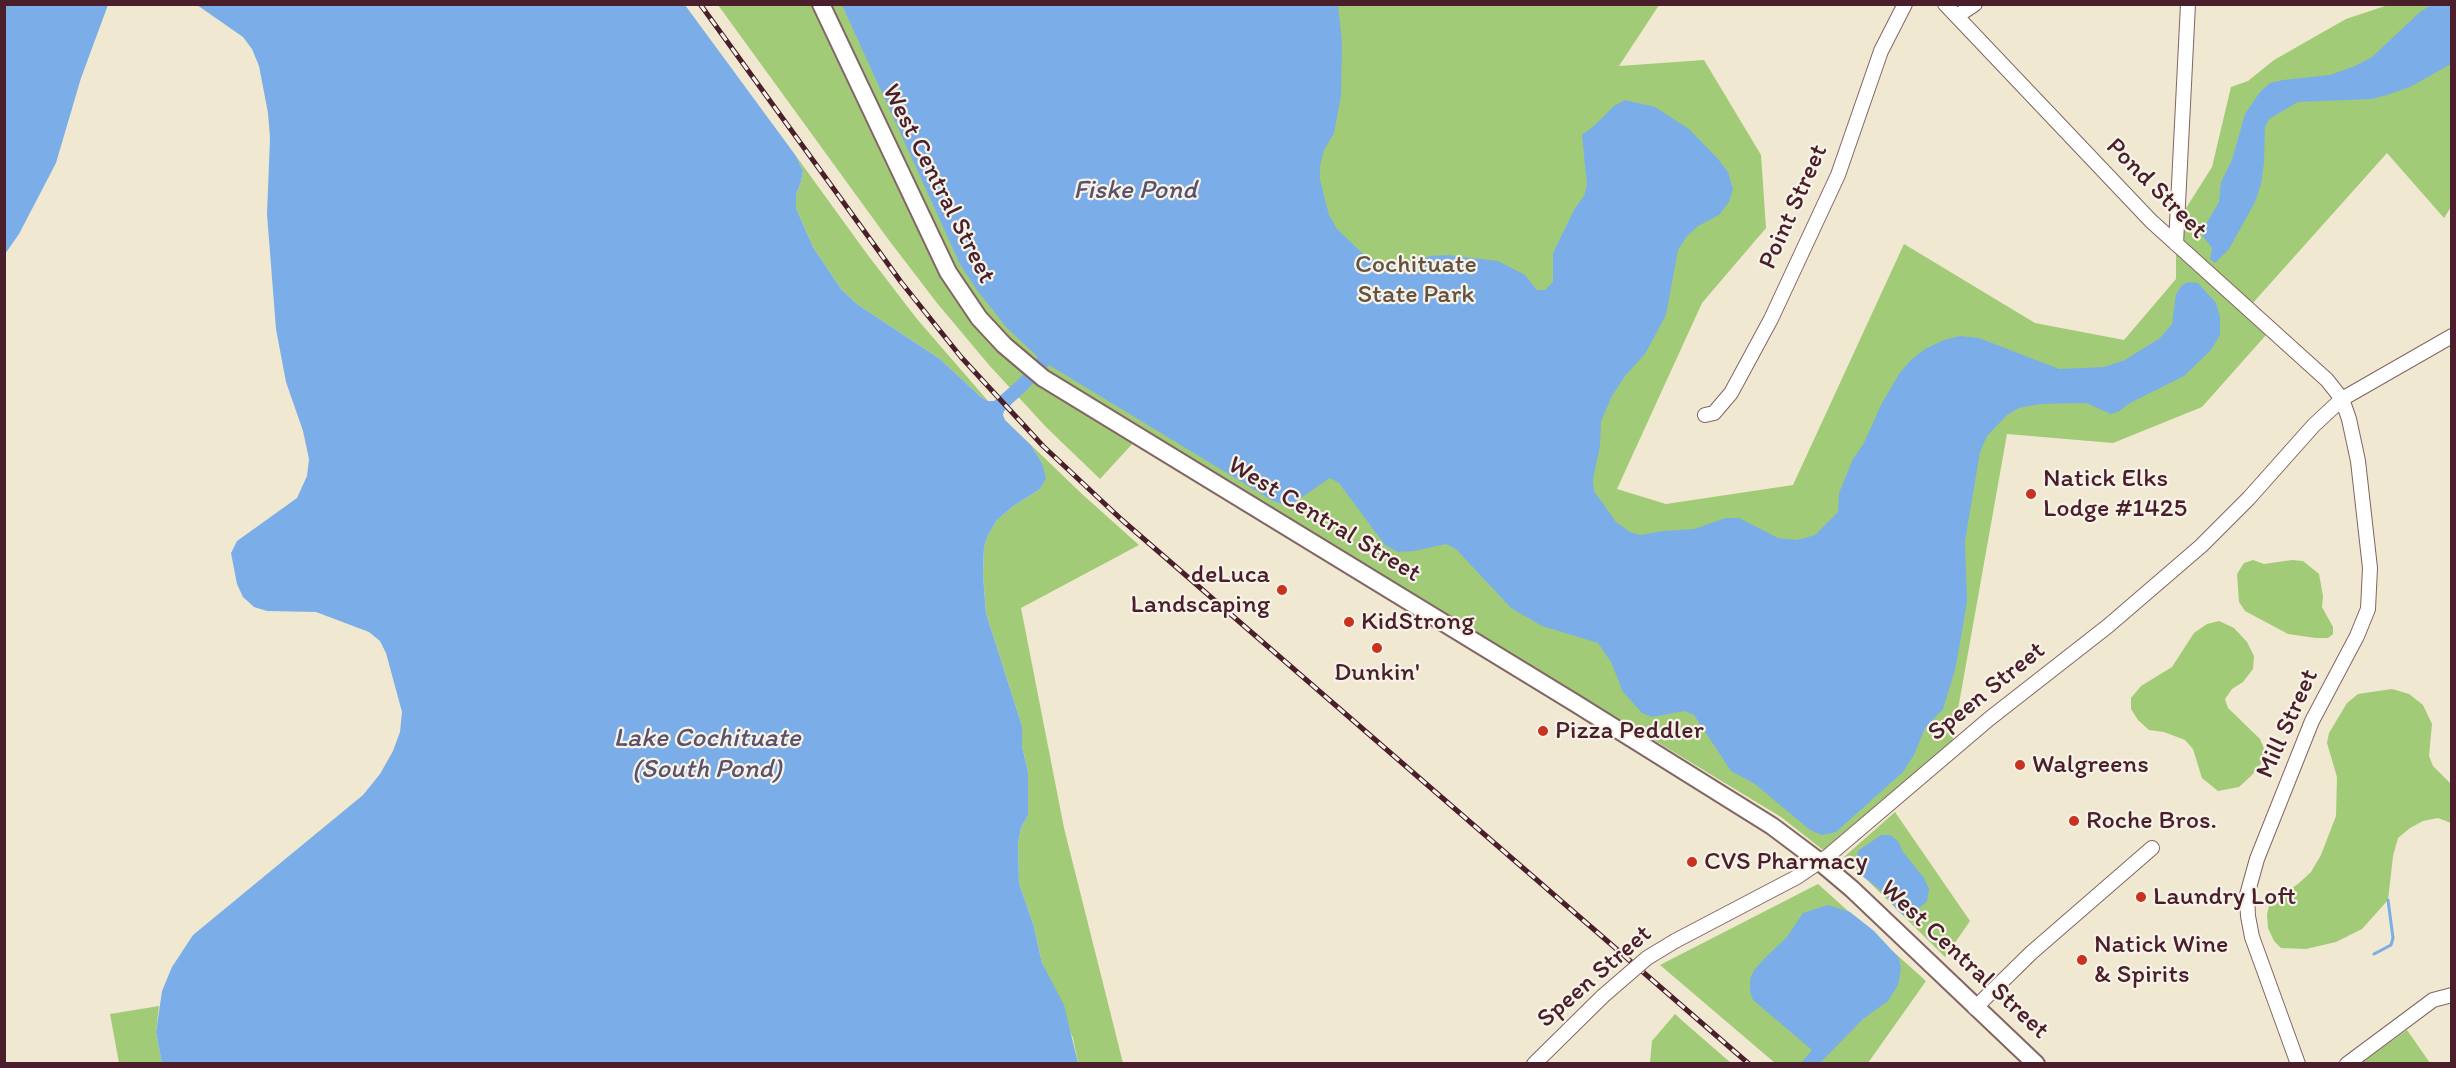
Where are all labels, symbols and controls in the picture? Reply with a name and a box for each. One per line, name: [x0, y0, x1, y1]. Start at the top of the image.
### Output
street label: West Central Street: [874, 79, 1002, 289]
street label: Pond Street: [2099, 132, 2213, 246]
street label: Point Street: [1753, 140, 1835, 274]
water label: Fiske Pond: [1073, 175, 1197, 207]
park label: Cochituate State Park: [1355, 249, 1477, 310]
street label: West Central Street: [1222, 450, 1426, 590]
place label: Natick Elks Lodge #1425: [2043, 463, 2187, 524]
marker: Natick Elks Lodge #1425: [2024, 487, 2038, 501]
place label: deLuca Landscaping: [1131, 559, 1270, 620]
marker: deLuca Landscaping: [1275, 583, 1289, 597]
place label: KidStrong: [1361, 606, 1474, 638]
marker: KidStrong: [1342, 615, 1356, 629]
street label: Speen Street: [1922, 635, 2052, 749]
marker: Dunkin': [1370, 641, 1384, 655]
place label: Dunkin': [1334, 657, 1420, 689]
street label: Mill Street: [2250, 664, 2326, 784]
place label: Pizza Peddler: [1555, 715, 1704, 747]
water label: Lake Cochituate (South Pond): [613, 723, 801, 786]
marker: Pizza Peddler: [1536, 724, 1550, 738]
place label: Walgreens: [2032, 749, 2149, 781]
marker: Walgreens: [2013, 758, 2027, 772]
place label: Roche Bros.: [2086, 805, 2217, 837]
marker: Roche Bros.: [2067, 814, 2081, 828]
place label: CVS Pharmacy: [1704, 846, 1868, 878]
marker: CVS Pharmacy: [1685, 855, 1699, 869]
street label: West Central Street: [1873, 874, 2055, 1046]
place label: Laundry Loft: [2153, 881, 2296, 913]
marker: Laundry Loft: [2134, 890, 2148, 904]
street label: Speen Street: [1531, 919, 1659, 1035]
place label: Natick Wine & Spirits: [2094, 929, 2228, 990]
marker: Natick Wine & Spirits: [2075, 953, 2089, 967]

